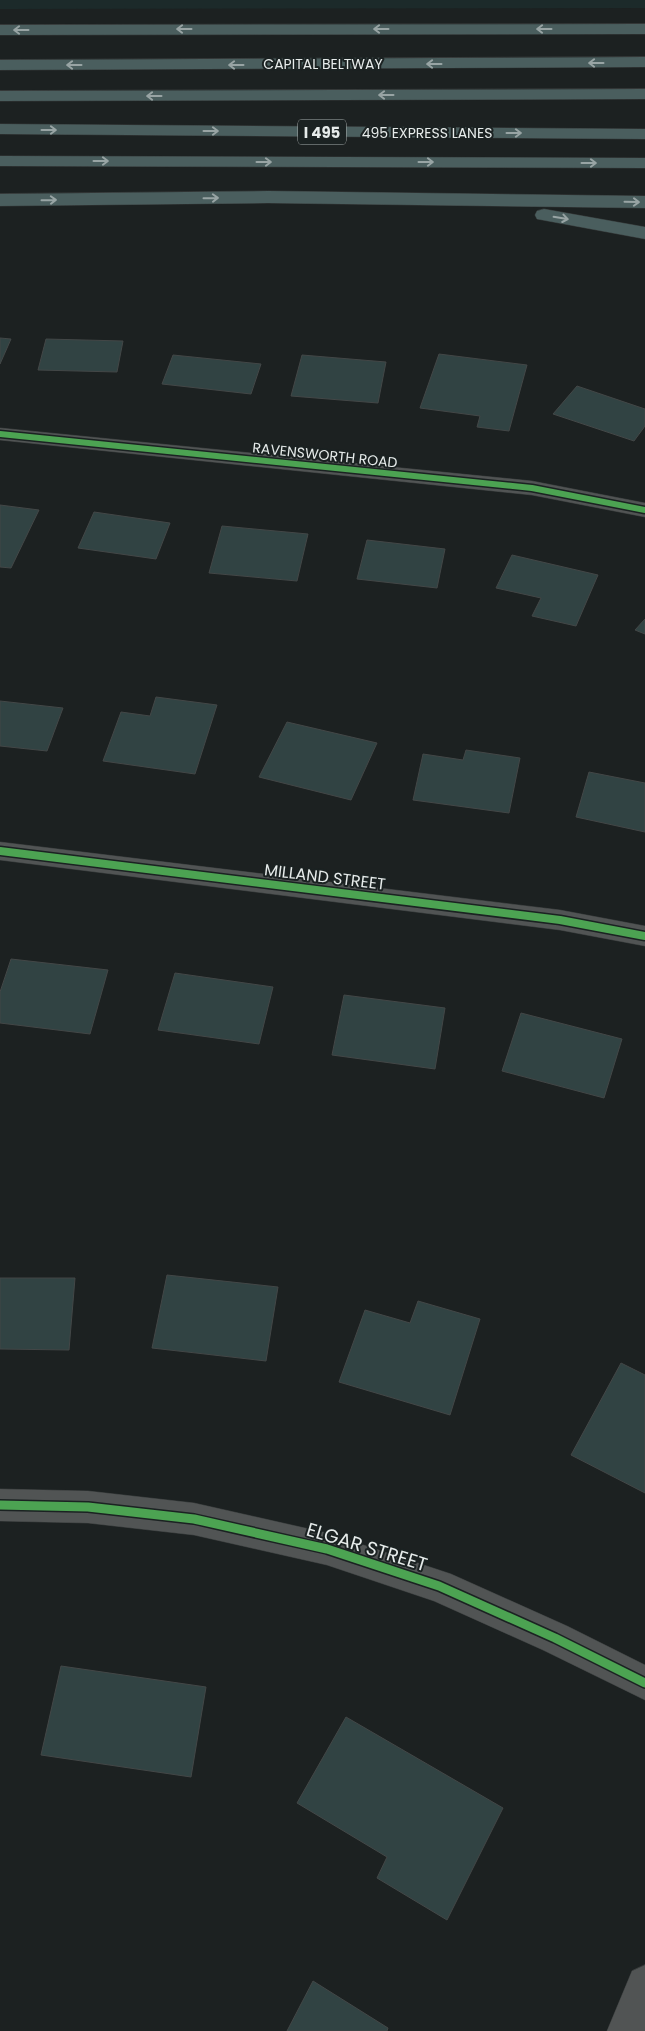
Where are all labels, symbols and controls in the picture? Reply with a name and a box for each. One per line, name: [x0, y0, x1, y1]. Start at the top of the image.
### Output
one-way arrow: [176, 24, 192, 34]
one-way arrow: [374, 24, 390, 34]
one-way arrow: [536, 24, 552, 34]
one-way arrow: [14, 25, 30, 35]
street label: CAPITAL BELTWAY: [263, 54, 383, 74]
one-way arrow: [589, 58, 605, 68]
one-way arrow: [426, 59, 442, 69]
one-way arrow: [66, 60, 82, 70]
one-way arrow: [229, 60, 245, 69]
one-way arrow: [379, 90, 395, 100]
one-way arrow: [146, 91, 162, 101]
road number: I 495: [298, 120, 346, 144]
street label: 495 EXPRESS LANES: [362, 123, 492, 143]
one-way arrow: [40, 125, 56, 134]
one-way arrow: [202, 126, 219, 136]
one-way arrow: [505, 128, 521, 138]
one-way arrow: [92, 156, 109, 166]
one-way arrow: [255, 157, 271, 167]
one-way arrow: [418, 157, 434, 167]
one-way arrow: [580, 158, 596, 168]
one-way arrow: [202, 193, 219, 203]
one-way arrow: [40, 195, 56, 205]
one-way arrow: [624, 197, 640, 207]
one-way arrow: [553, 213, 569, 223]
street label: RAVENSWORTH ROAD: [252, 437, 399, 473]
street label: MILLAND STREET: [263, 858, 387, 896]
street label: ELGAR STREET: [303, 1516, 431, 1578]

